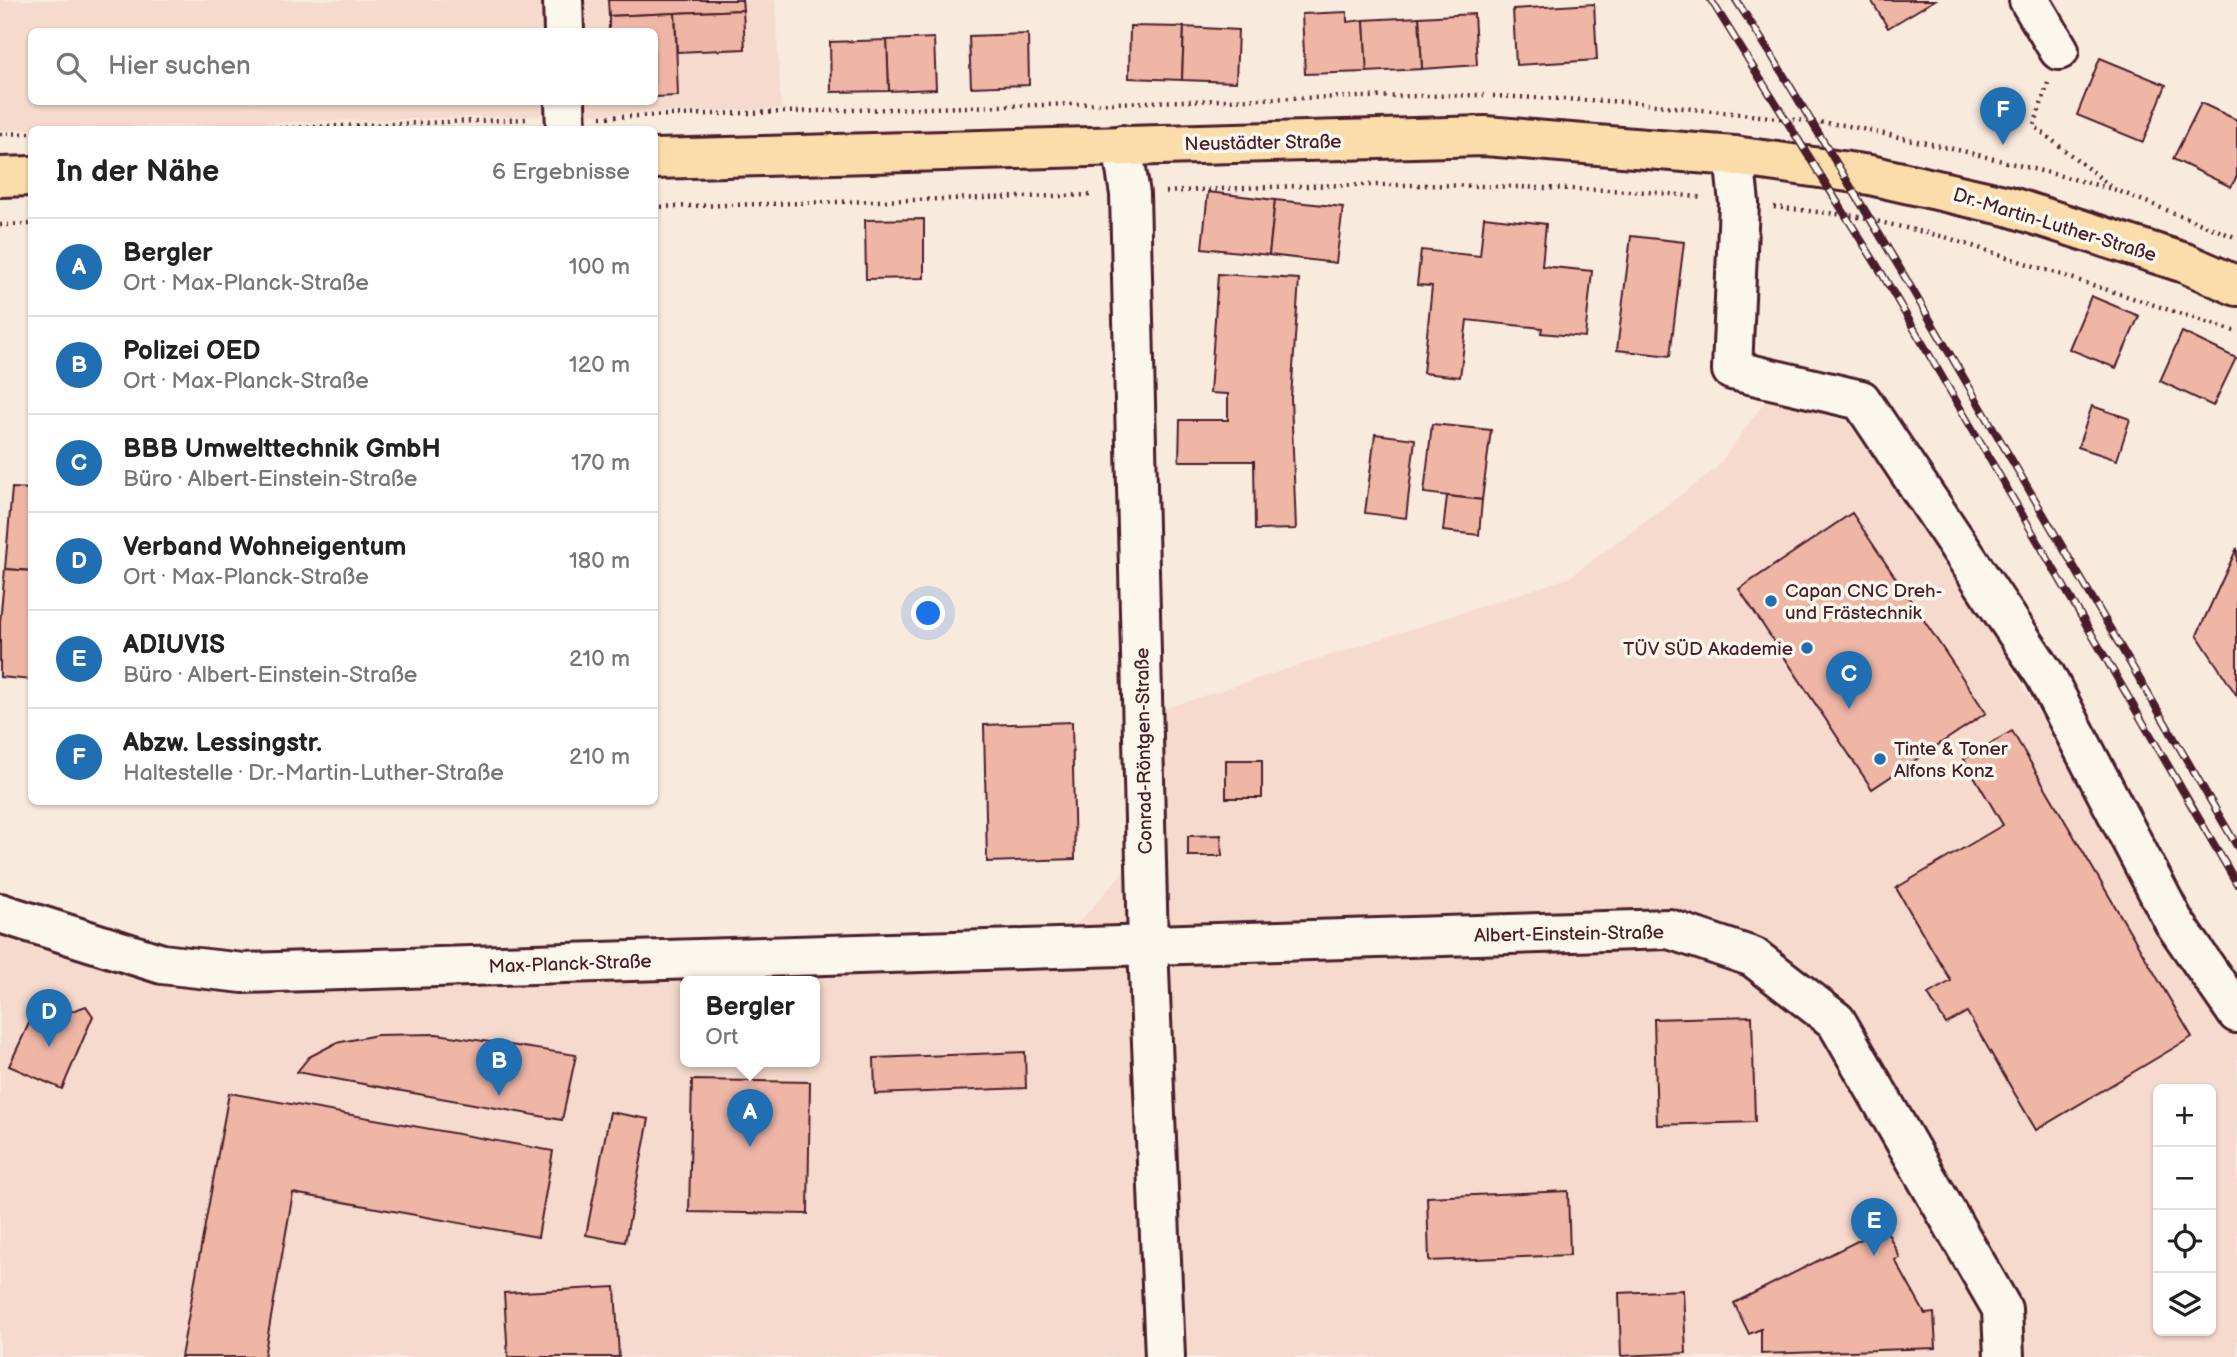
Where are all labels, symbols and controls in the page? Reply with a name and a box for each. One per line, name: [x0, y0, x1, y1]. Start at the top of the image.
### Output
search box: [28, 28, 658, 105]
icon: search: [52, 48, 90, 86]
text: Hier suchen: [108, 51, 251, 82]
pin: F: [1980, 87, 2026, 145]
street label: Neustädter Straße: [1184, 131, 1342, 156]
text: In der Nähe: [56, 154, 219, 190]
text: 6 Ergebnisse: [492, 158, 630, 186]
street label: Dr.-Martin-Luther-Straße: [1950, 184, 2159, 267]
text: Bergler: [123, 238, 213, 269]
text: A: [72, 253, 86, 281]
text: 100 m: [569, 253, 630, 281]
text: Ort · Max-Planck-Straße: [123, 269, 369, 297]
text: Polizei OED: [123, 336, 260, 367]
text: B: [71, 351, 87, 379]
text: 120 m: [569, 351, 630, 379]
text: Ort · Max-Planck-Straße: [123, 367, 369, 395]
text: BBB Umwelttechnik GmbH: [123, 434, 441, 465]
text: C: [71, 449, 87, 477]
text: 170 m: [571, 449, 630, 477]
text: Büro · Albert-Einstein-Straße: [123, 465, 417, 493]
text: Verband Wohneigentum: [123, 532, 406, 563]
text: D: [71, 547, 87, 575]
text: 180 m: [569, 547, 630, 575]
text: Ort · Max-Planck-Straße: [123, 563, 369, 591]
place label: Capan CNC Dreh- und Frästechnik: [1785, 580, 1942, 625]
marker: Capan CNC Dreh- und Frästechnik: [1763, 593, 1779, 609]
your location: [911, 596, 945, 630]
text: ADIUVIS: [123, 630, 225, 661]
place label: TÜV SÜD Akademie: [1623, 638, 1793, 661]
marker: TÜV SÜD Akademie: [1799, 640, 1815, 656]
text: E: [72, 645, 86, 673]
text: 210 m: [569, 645, 630, 673]
street label: Conrad-Röntgen-Straße: [1131, 647, 1158, 854]
pin: C: [1826, 651, 1872, 709]
text: Büro · Albert-Einstein-Straße: [123, 661, 417, 689]
text: Abzw. Lessingstr.: [123, 728, 322, 759]
place label: Tinte & Toner Alfons Konz: [1894, 738, 2009, 783]
text: F: [72, 743, 86, 771]
text: 210 m: [569, 743, 630, 771]
marker: Tinte & Toner Alfons Konz: [1872, 751, 1888, 767]
text: Haltestelle · Dr.-Martin-Luther-Straße: [123, 759, 504, 787]
street label: Albert-Einstein-Straße: [1474, 921, 1664, 948]
street label: Max-Planck-Straße: [488, 950, 652, 979]
popup: [680, 976, 820, 1067]
pin: D: [26, 989, 72, 1047]
text: Bergler: [705, 992, 795, 1023]
text: Ort: [705, 1023, 738, 1051]
pin: B: [476, 1038, 522, 1096]
map controls: [2153, 1084, 2216, 1336]
button: +: [2153, 1084, 2216, 1147]
pin: A: [727, 1089, 773, 1147]
button: −: [2153, 1147, 2216, 1210]
pin: E: [1851, 1198, 1897, 1256]
button: locate: [2153, 1210, 2216, 1273]
button: layers: [2153, 1273, 2216, 1336]

